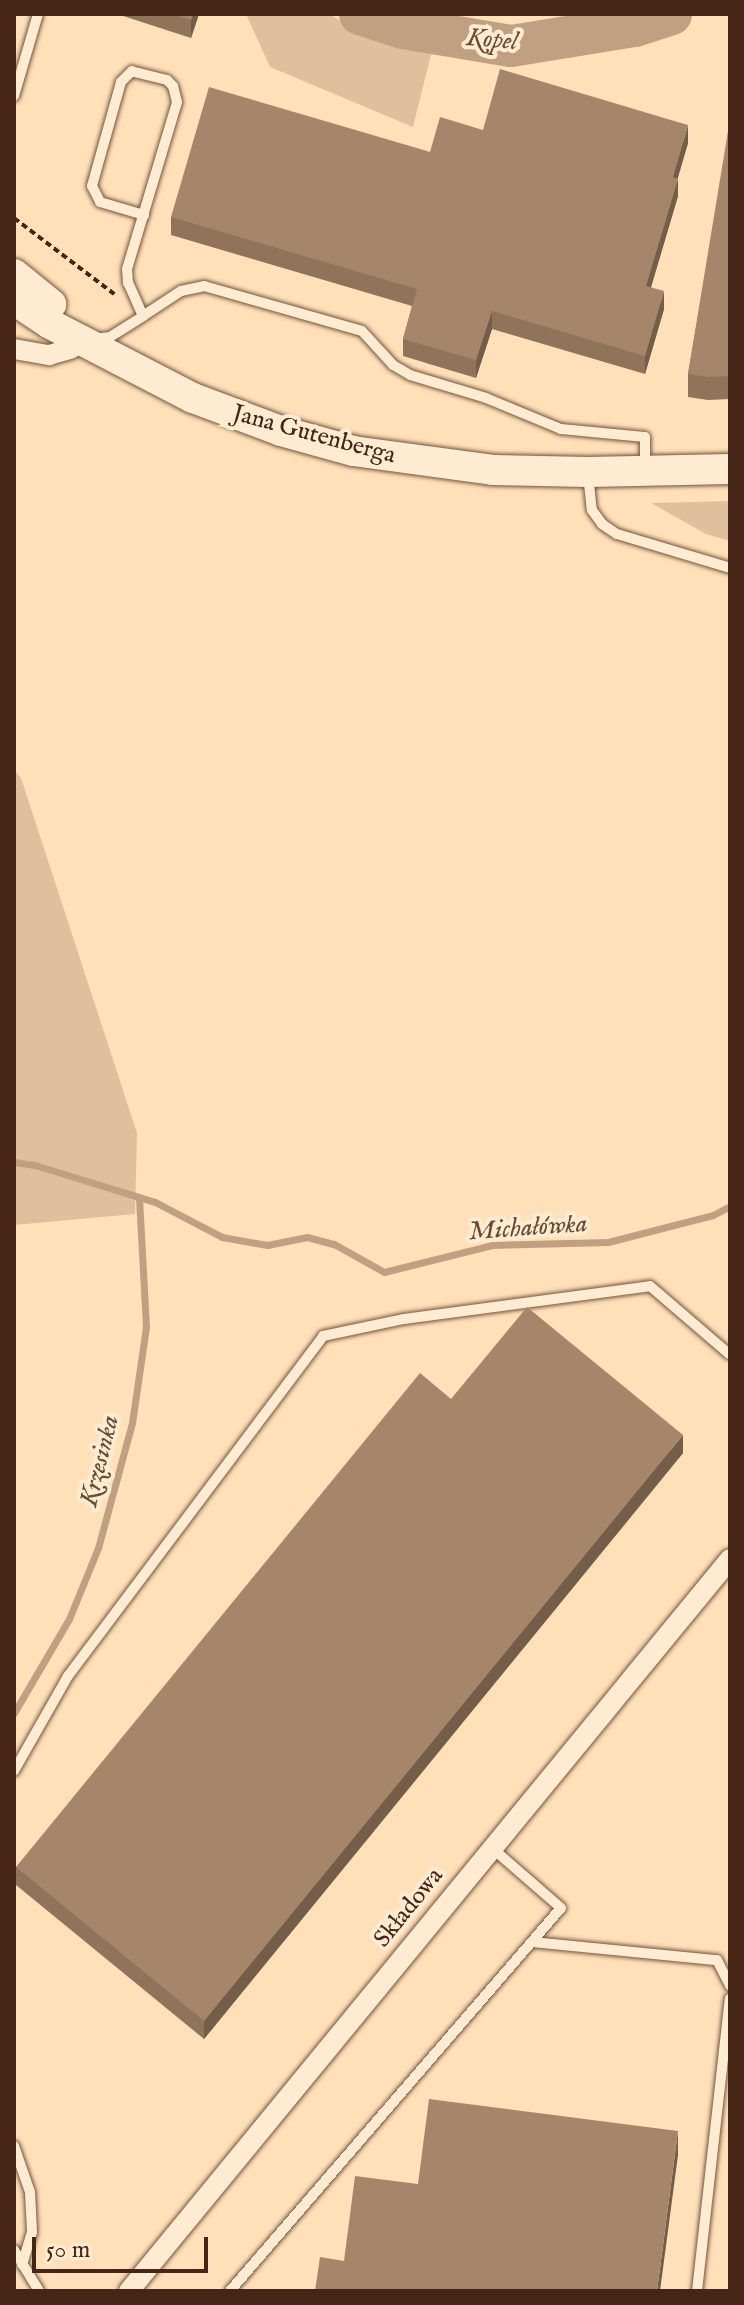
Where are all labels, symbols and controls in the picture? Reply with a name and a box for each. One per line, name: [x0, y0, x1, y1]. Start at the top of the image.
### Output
water label: Kopel: [465, 22, 519, 58]
street label: Jana Gutenberga: [229, 399, 399, 471]
water label: Michałówka: [468, 1208, 588, 1248]
water label: Krzesinka: [74, 1412, 126, 1510]
street label: Składowa: [368, 1863, 450, 1953]
scale bar: [36, 2221, 212, 2271]
text: 50 m: [46, 2235, 90, 2266]

